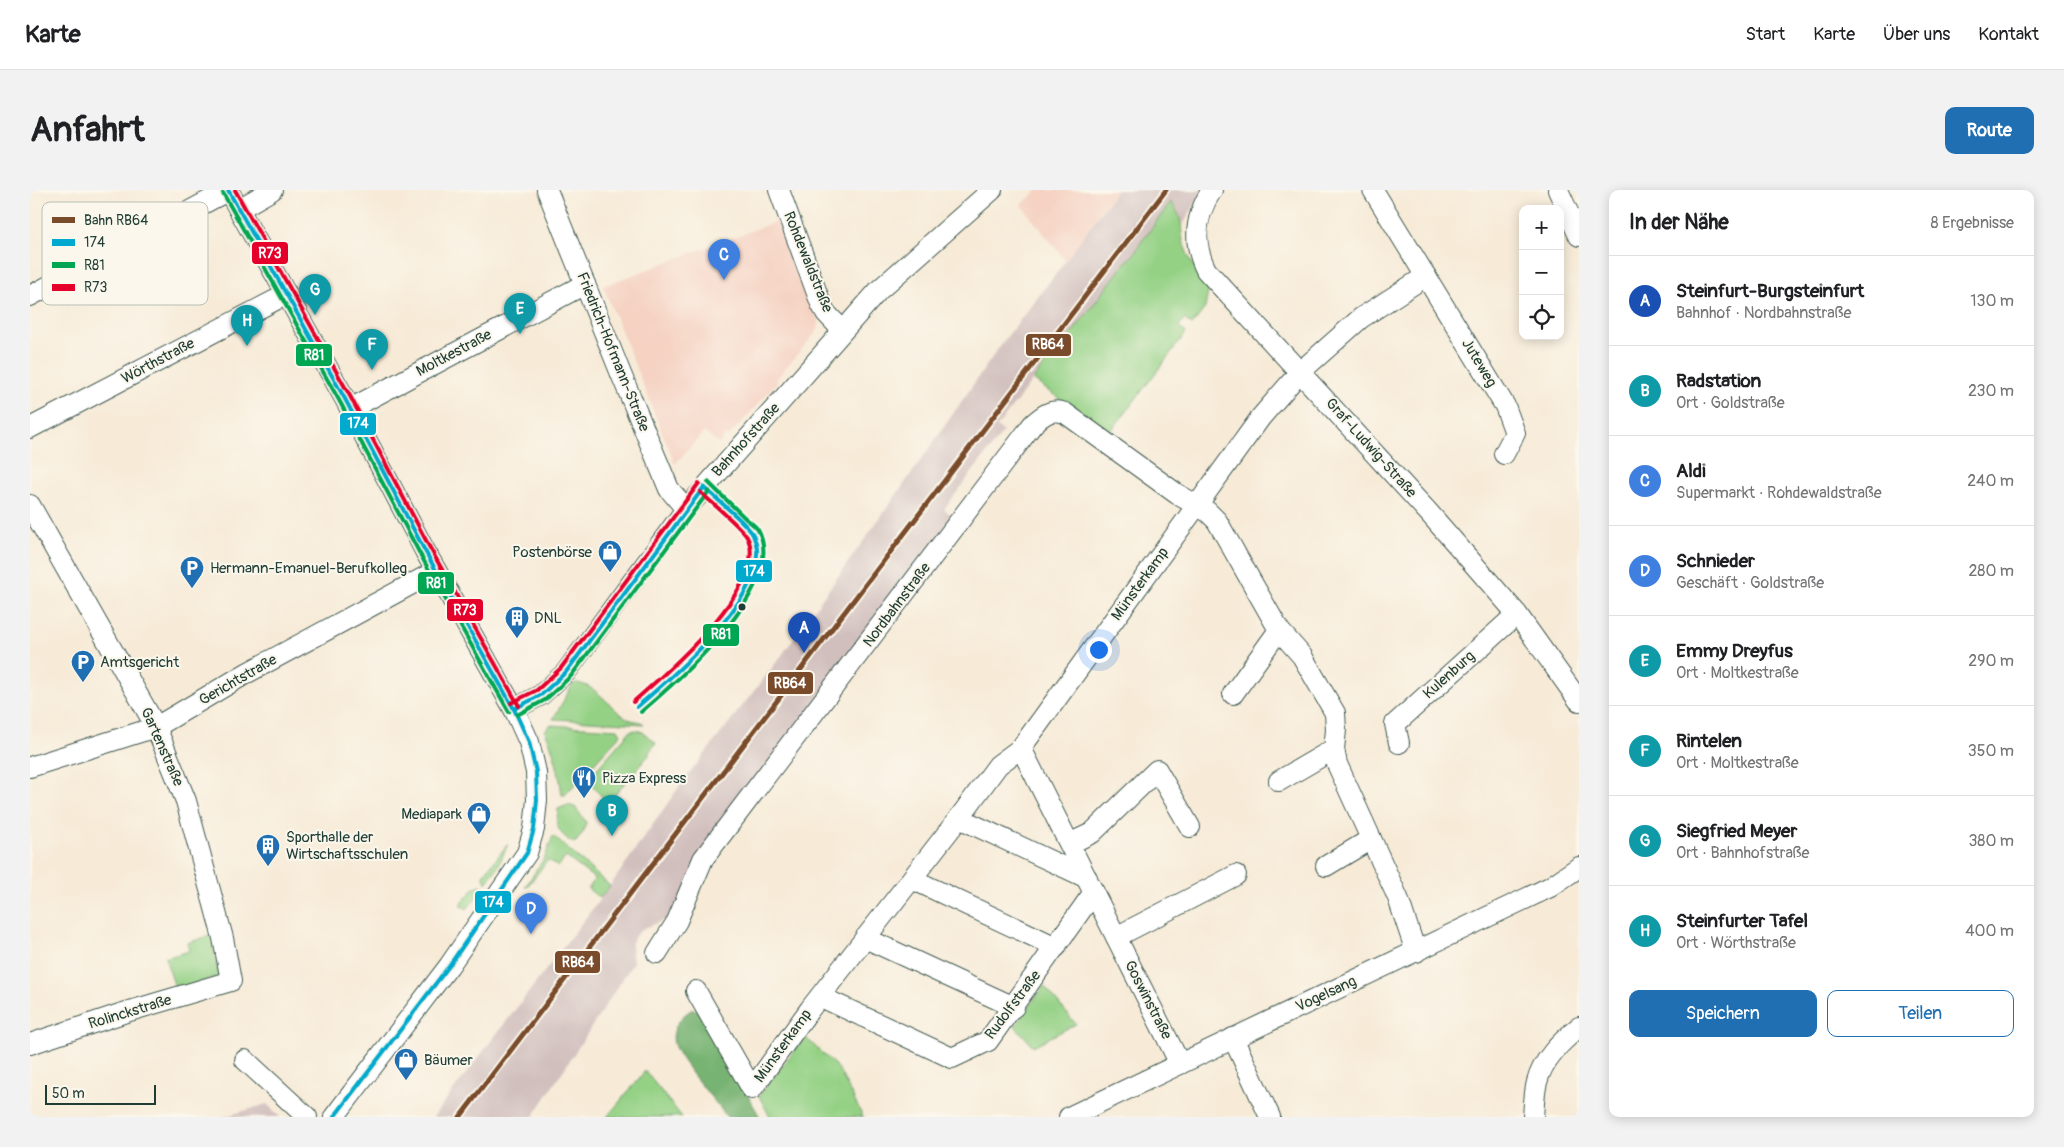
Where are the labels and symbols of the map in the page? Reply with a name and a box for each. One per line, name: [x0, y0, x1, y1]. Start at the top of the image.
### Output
legend: [42, 202, 208, 305]
street label: Rohdewaldstraße: [779, 209, 837, 316]
text: Bahn RB64: [84, 212, 148, 229]
text: 174: [84, 234, 105, 251]
pin: C: [708, 239, 740, 280]
line badge: R73: [251, 241, 289, 265]
text: R73: [258, 245, 282, 262]
text: R81: [84, 257, 105, 274]
street label: Friedrich-Hofmann-Straße: [572, 269, 654, 435]
pin: G: [299, 274, 331, 315]
text: R73: [84, 279, 108, 296]
pin: E: [504, 293, 536, 334]
pin: H: [231, 305, 263, 346]
street label: Moltkestraße: [413, 325, 496, 381]
pin: F: [356, 329, 388, 370]
line badge: RB64: [1025, 333, 1072, 357]
street label: Wörthstraße: [118, 334, 198, 388]
street label: Juteweg: [1457, 335, 1501, 391]
text: RB64: [1032, 336, 1065, 353]
line badge: R81: [295, 343, 333, 367]
text: R81: [304, 347, 324, 364]
street label: Graf-Ludwig-Straße: [1321, 394, 1421, 502]
street label: Bahnhofstraße: [708, 399, 785, 481]
line badge: 174: [339, 412, 377, 436]
text: 174: [348, 415, 369, 432]
shop icon: Postenbörse: [597, 539, 623, 573]
place label: Postenbörse: [512, 543, 593, 562]
street label: Münsterkamp: [1107, 544, 1173, 624]
parking icon: Hermann-Emanuel-Berufkolleg: [179, 555, 205, 589]
place label: Hermann-Emanuel-Berufkolleg: [210, 559, 407, 578]
line badge: 174: [735, 559, 773, 583]
street label: Nordbahnstraße: [859, 559, 935, 651]
text: 174: [744, 563, 765, 580]
line badge: R81: [417, 571, 455, 595]
text: R81: [426, 575, 446, 592]
line badge: R73: [446, 598, 484, 622]
text: R73: [453, 602, 477, 619]
unlabelled marker: [737, 602, 747, 612]
building icon: DNL: [504, 605, 530, 639]
place label: DNL: [534, 609, 562, 628]
pin: A: [788, 612, 820, 653]
line badge: R81: [702, 623, 740, 647]
text: R81: [711, 626, 731, 643]
your location: [1086, 637, 1112, 663]
street label: Kulenburg: [1419, 647, 1479, 703]
parking icon: Amtsgericht: [70, 649, 96, 683]
street label: Gerichtstraße: [196, 650, 281, 710]
place label: Amtsgericht: [100, 653, 180, 672]
line badge: RB64: [767, 671, 814, 695]
text: RB64: [774, 675, 807, 692]
street label: Gartenstraße: [136, 705, 188, 790]
restaurant icon: Pizza Express: [571, 765, 597, 799]
place label: Pizza Express: [602, 769, 687, 788]
pin: B: [596, 795, 628, 836]
shop icon: Mediapark: [466, 801, 492, 835]
place label: Mediapark: [401, 805, 463, 824]
place label: Sporthalle der Wirtschaftsschulen: [286, 828, 408, 864]
building icon: Sporthalle der Wirtschaftsschulen: [255, 833, 281, 867]
line badge: 174: [474, 890, 512, 914]
pin: D: [515, 893, 547, 934]
text: 174: [483, 894, 504, 911]
line badge: RB64: [554, 950, 601, 974]
text: RB64: [562, 954, 595, 971]
street label: Goswinstraße: [1120, 957, 1176, 1043]
street label: Rudolfstraße: [981, 966, 1046, 1043]
street label: Vogelsang: [1293, 972, 1359, 1016]
street label: Rolinckstraße: [86, 990, 174, 1034]
street label: Münsterkamp: [750, 1006, 816, 1086]
shop icon: Bäumer: [393, 1047, 419, 1081]
place label: Bäumer: [424, 1051, 473, 1070]
scale bar: [45, 1082, 156, 1105]

